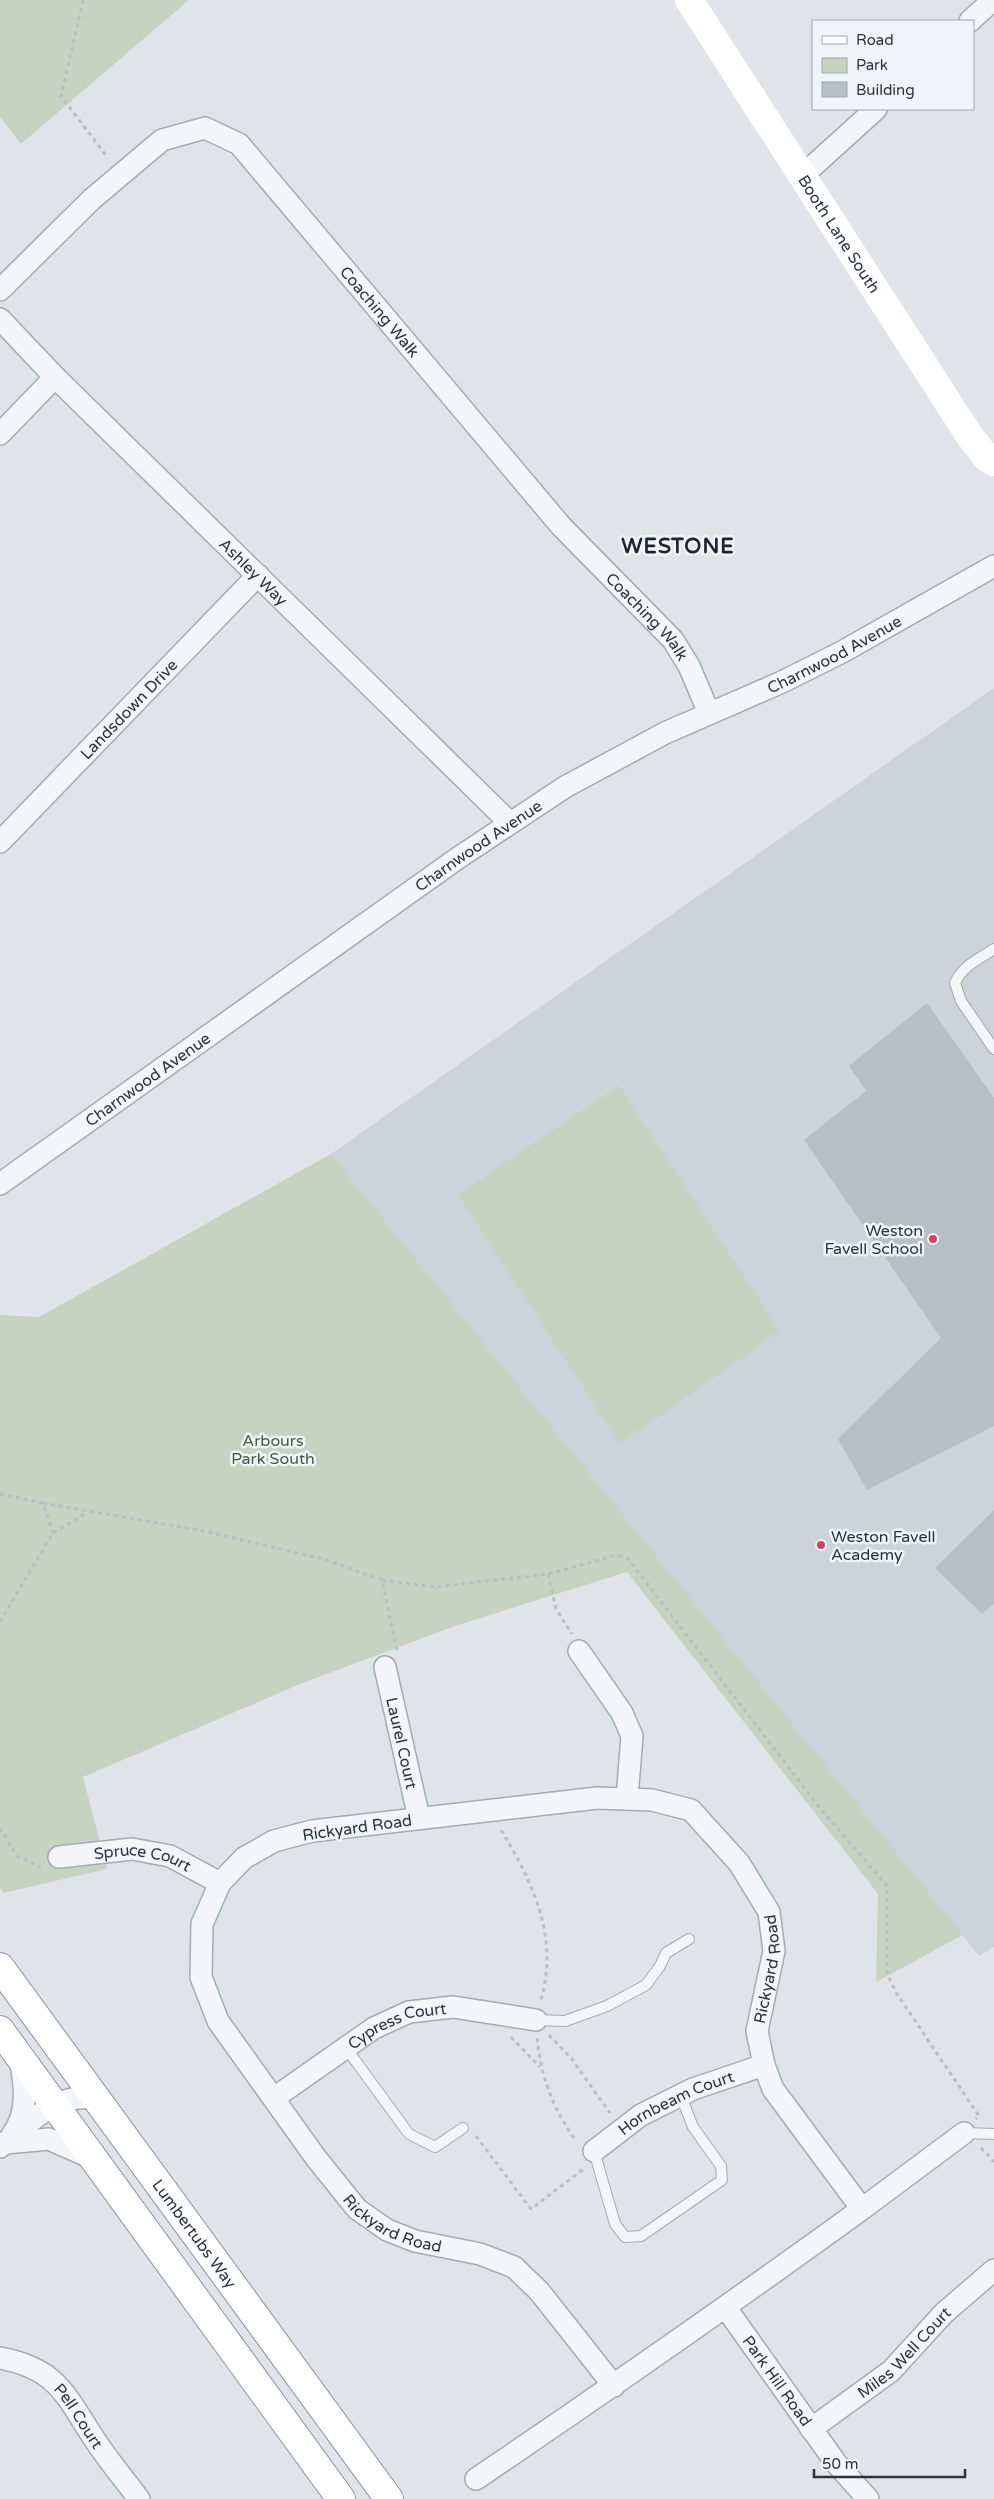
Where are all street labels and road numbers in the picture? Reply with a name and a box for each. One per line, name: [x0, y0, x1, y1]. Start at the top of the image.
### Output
street label: Booth Lane South: [793, 171, 884, 297]
street label: Coaching Walk: [335, 262, 424, 362]
street label: Ashley Way: [214, 534, 292, 611]
street label: Coaching Walk: [601, 569, 692, 665]
street label: Charnwood Avenue: [764, 611, 905, 698]
street label: Landsdown Drive: [76, 655, 182, 764]
street label: Charnwood Avenue: [411, 796, 546, 896]
street label: Charnwood Avenue: [81, 1028, 215, 1131]
street label: Laurel Court: [381, 1695, 421, 1791]
street label: Rickyard Road: [301, 1810, 413, 1846]
street label: Spruce Court: [93, 1840, 194, 1877]
street label: Rickyard Road: [750, 1913, 785, 2026]
street label: Cypress Court: [344, 1999, 448, 2054]
street label: Hornbeam Court: [614, 2067, 737, 2140]
street label: Lumbertubs Way: [148, 2176, 241, 2293]
street label: Rickyard Road: [338, 2190, 443, 2257]
street label: Miles Well Court: [854, 2303, 955, 2403]
street label: Park Hill Road: [738, 2332, 816, 2430]
street label: Pell Court: [49, 2380, 107, 2453]

